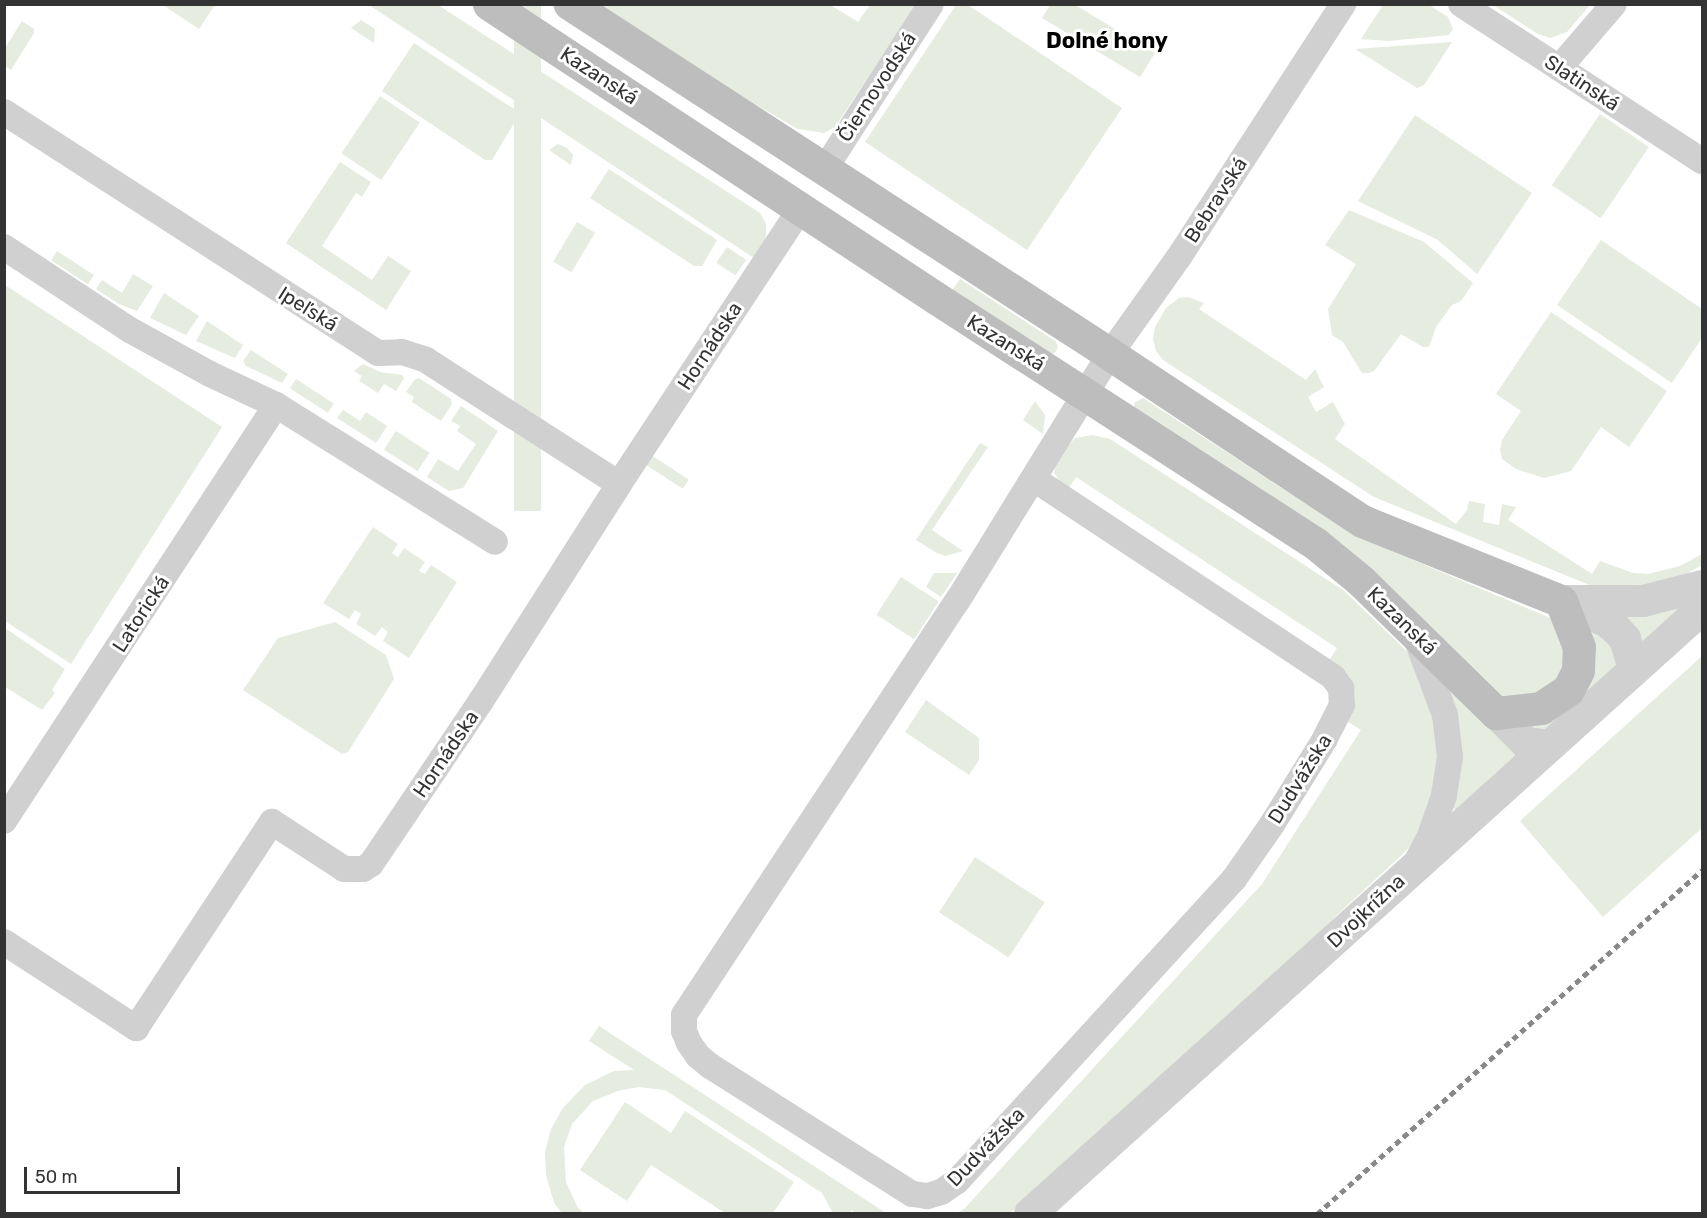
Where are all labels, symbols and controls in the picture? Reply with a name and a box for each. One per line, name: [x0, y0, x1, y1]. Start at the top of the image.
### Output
street label: Čiernovodská: [833, 28, 921, 146]
district label: Dolné hony: [1046, 28, 1168, 54]
street label: Kazanská: [556, 42, 642, 110]
street label: Slatinská: [1540, 50, 1624, 116]
street label: Bebravská: [1180, 153, 1252, 247]
street label: Ipeľská: [274, 281, 342, 337]
street label: Hornádska: [673, 298, 747, 394]
street label: Kazanská: [962, 310, 1050, 376]
street label: Latorická: [107, 571, 175, 657]
street label: Kazanská: [1362, 582, 1442, 660]
street label: Hornádska: [408, 706, 484, 802]
street label: Dudvážska: [1263, 730, 1337, 828]
street label: Dvojkrížna: [1322, 869, 1410, 953]
street label: Dudvážska: [942, 1102, 1030, 1192]
scale bar: [27, 1155, 183, 1193]
text: 50 m: [35, 1166, 78, 1188]

